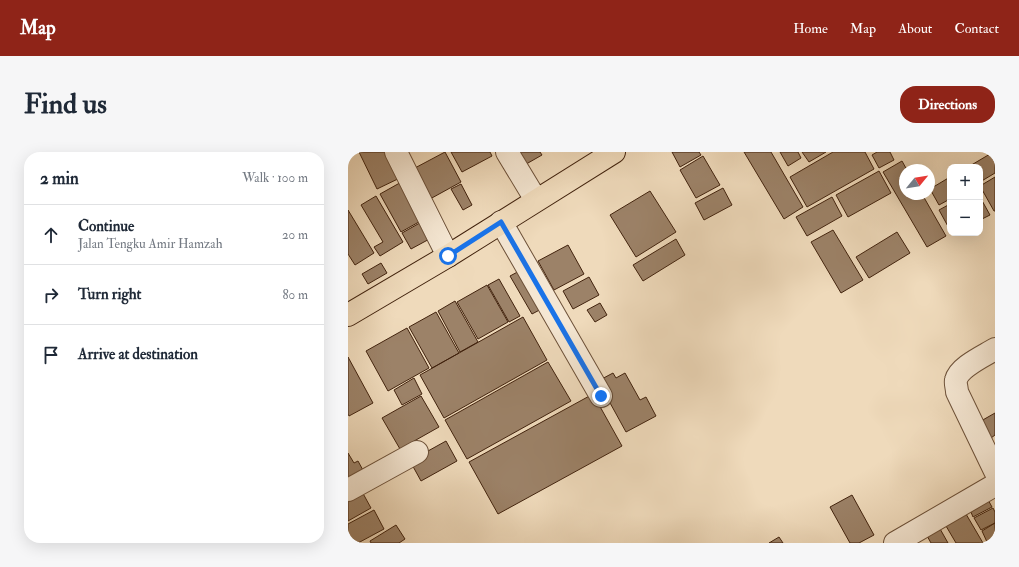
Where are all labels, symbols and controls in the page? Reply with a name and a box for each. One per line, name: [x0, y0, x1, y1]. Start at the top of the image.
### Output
text: Map: [20, 16, 56, 40]
text: Home: [793, 20, 828, 37]
text: Map: [850, 20, 876, 37]
text: About: [898, 20, 932, 37]
text: Contact: [954, 20, 999, 37]
button: Directions: [900, 86, 995, 123]
text: Find us: [24, 87, 107, 122]
north arrow: [899, 164, 935, 200]
map controls: [947, 164, 983, 236]
button: +: [947, 164, 983, 200]
text: 2 min: [40, 168, 79, 189]
text: Walk · 100 m: [242, 170, 308, 186]
button: −: [947, 200, 983, 236]
text: Continue: [78, 217, 134, 236]
icon: ahead: [40, 224, 62, 246]
text: 20 m: [282, 227, 308, 243]
text: Jalan Tengku Amir Hamzah: [78, 236, 223, 252]
route start: [439, 247, 457, 265]
icon: right: [40, 284, 62, 306]
text: Turn right: [78, 285, 141, 304]
text: 80 m: [282, 287, 308, 303]
icon: arrive: [40, 344, 62, 366]
text: Arrive at destination: [78, 345, 198, 364]
route end: [592, 387, 610, 405]

